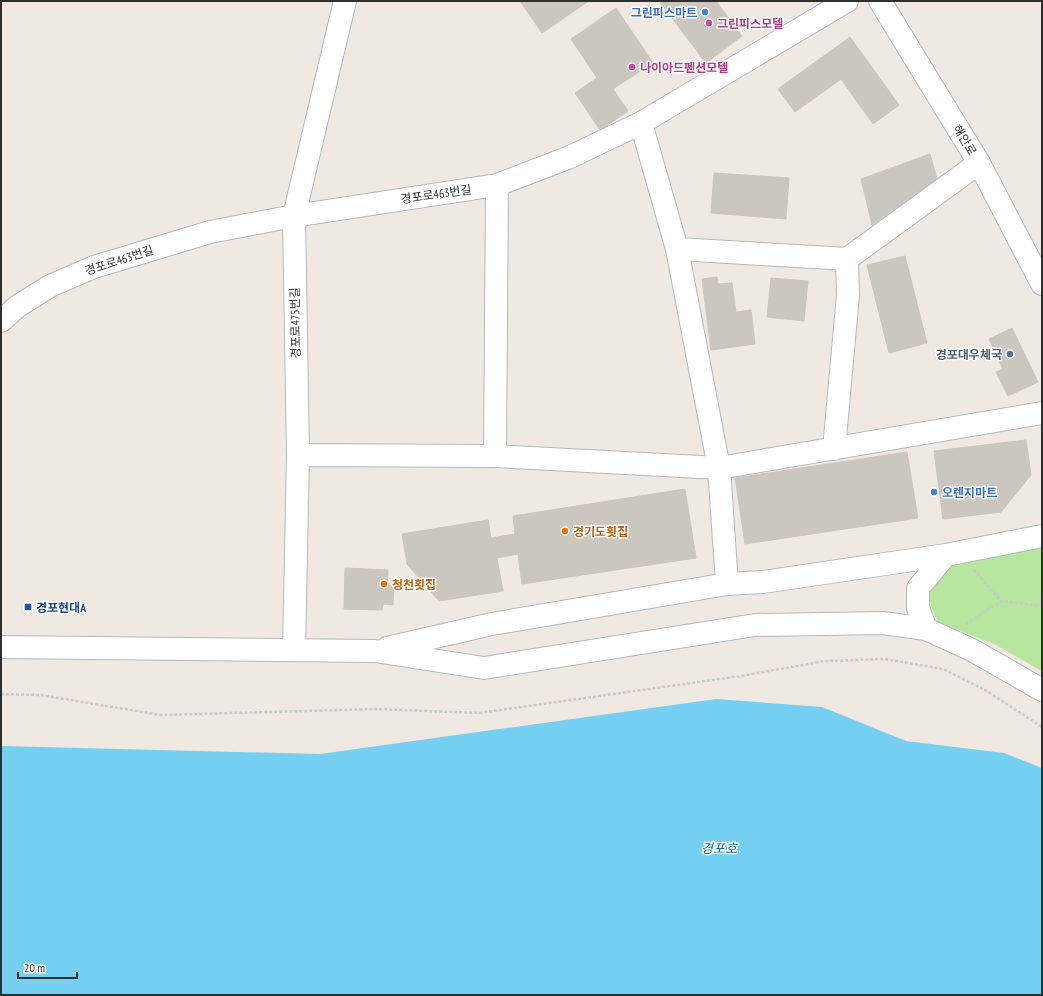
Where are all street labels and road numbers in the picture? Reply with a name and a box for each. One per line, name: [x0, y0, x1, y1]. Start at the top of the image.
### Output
street label: 해안로: [950, 122, 980, 158]
street label: 경포로463번길: [400, 182, 472, 206]
street label: 경포로463번길: [83, 242, 155, 278]
street label: 경포로475번길: [287, 287, 303, 359]

